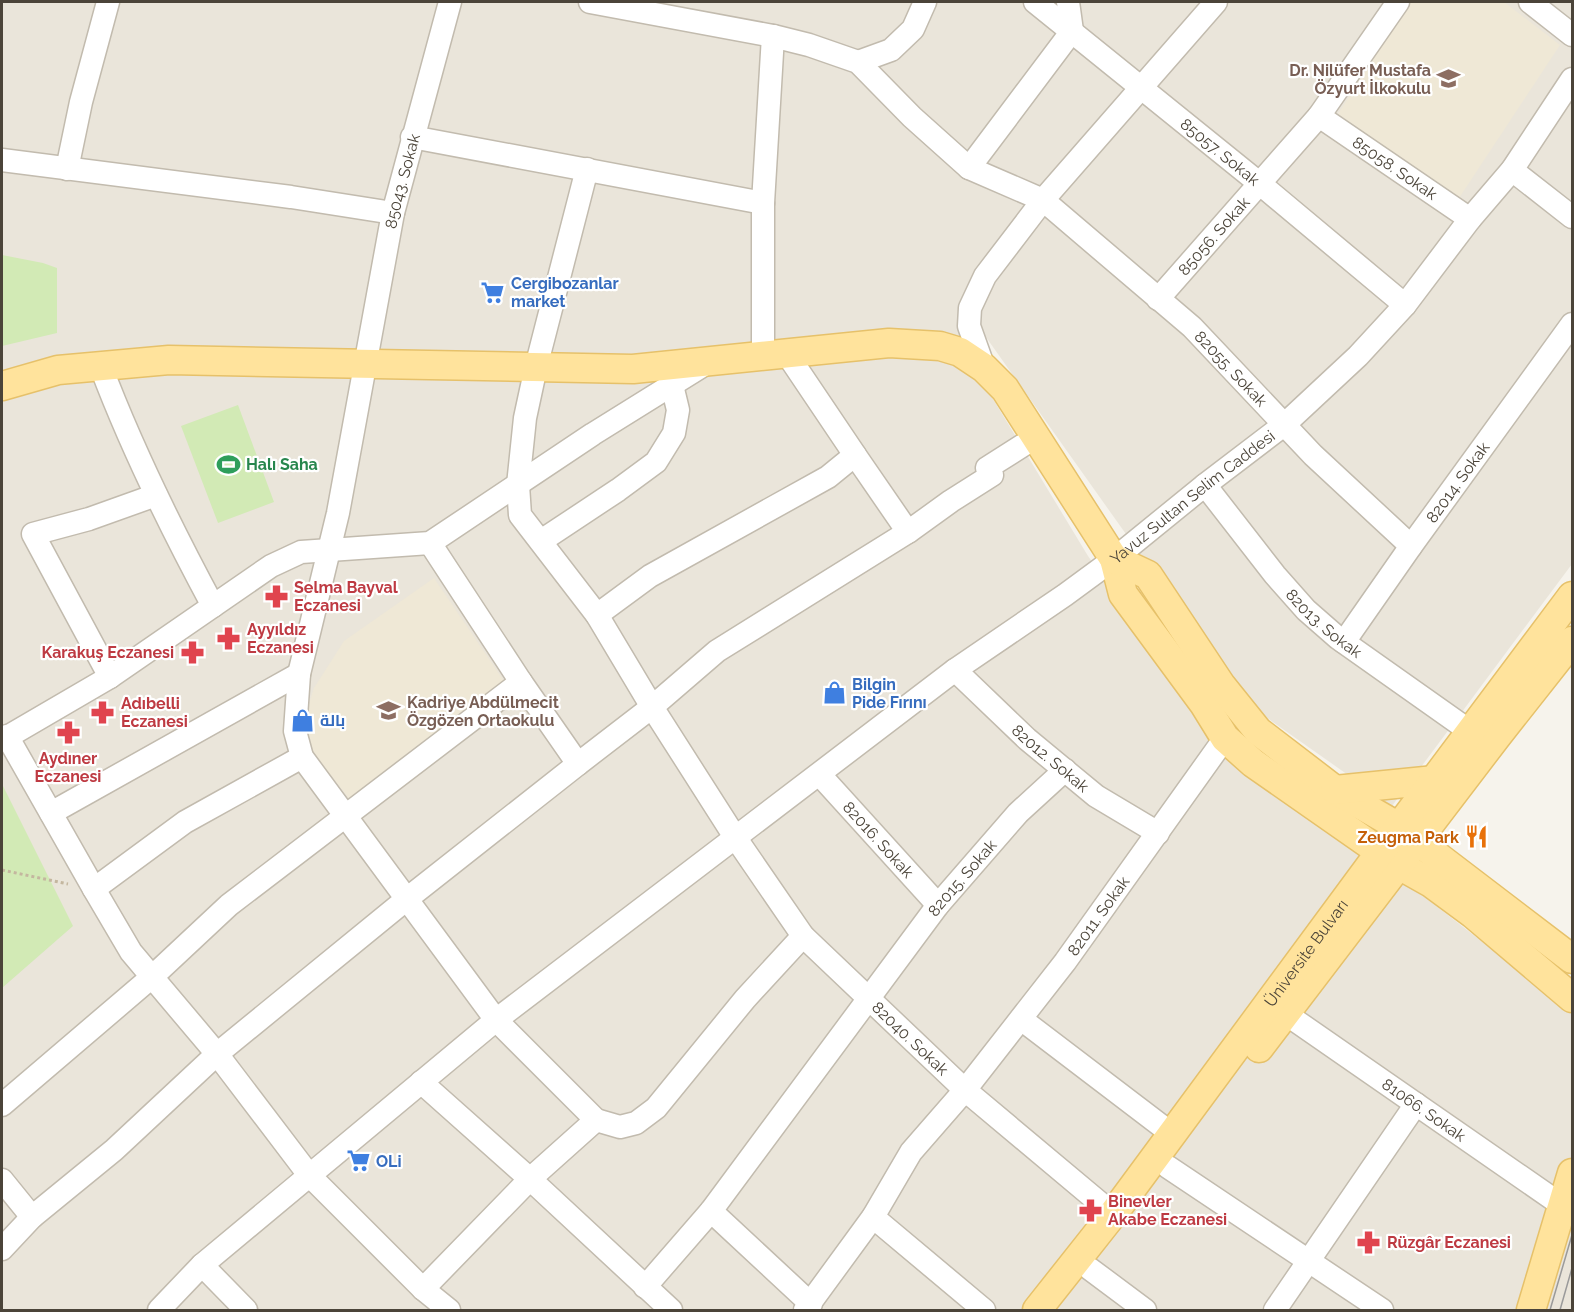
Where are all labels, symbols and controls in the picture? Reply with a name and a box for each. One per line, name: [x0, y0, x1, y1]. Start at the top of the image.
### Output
place label: Dr. Nilüfer Mustafa Özyurt İlkokulu: [1289, 61, 1431, 98]
school or university icon: Dr. Nilüfer Mustafa Özyurt İlkokulu: [1436, 66, 1462, 92]
street label: 85057. Sokak: [1177, 114, 1264, 190]
street label: 85043. Sokak: [381, 131, 424, 230]
street label: 85058. Sokak: [1349, 132, 1441, 204]
street label: 85056. Sokak: [1174, 192, 1253, 279]
place label: Cergibozanlar market: [511, 274, 619, 311]
supermarket icon: Cergibozanlar market: [480, 279, 506, 305]
street label: 82055. Sokak: [1191, 327, 1272, 411]
street label: Yavuz Sultan Selim Caddesi: [1106, 426, 1278, 568]
street label: 82014. Sokak: [1422, 438, 1493, 526]
sports icon: Halı Saha: [215, 451, 241, 477]
place label: Halı Saha: [246, 455, 318, 474]
place label: Selma Bayval Eczanesi: [294, 578, 399, 615]
pharmacy icon: Selma Bayval Eczanesi: [263, 583, 289, 609]
street label: 82013. Sokak: [1282, 585, 1366, 662]
place label: Ayyıldız Eczanesi: [247, 620, 314, 657]
pharmacy icon: Ayyıldız Eczanesi: [216, 625, 242, 651]
pharmacy icon: Karakuş Eczanesi: [179, 639, 205, 665]
place label: Karakuş Eczanesi: [42, 643, 174, 662]
place label: Bilgin Pide Fırını: [852, 675, 927, 712]
shop icon: Bilgin Pide Fırını: [821, 680, 847, 706]
place label: Kadriye Abdülmecit Özgözen Ortaokulu: [407, 693, 559, 730]
place label: Adıbelli Eczanesi: [121, 694, 188, 731]
school or university icon: Kadriye Abdülmecit Özgözen Ortaokulu: [376, 698, 402, 724]
pharmacy icon: Adıbelli Eczanesi: [90, 699, 116, 725]
shop icon: بالة: [289, 707, 315, 733]
place label: بالة: [320, 711, 345, 730]
pharmacy icon: Aydıner Eczanesi: [55, 720, 81, 746]
street label: 82012. Sokak: [1008, 720, 1093, 796]
place label: Aydıner Eczanesi: [35, 749, 101, 786]
street label: 82016. Sokak: [839, 797, 918, 882]
restaurant icon: Zeugma Park: [1464, 824, 1490, 850]
place label: Zeugma Park: [1357, 828, 1459, 847]
street label: 82015. Sokak: [924, 835, 1001, 920]
street label: 82011. Sokak: [1063, 872, 1133, 959]
street label: Üniversite Bulvarı: [1259, 896, 1352, 1010]
street label: 82040. Sokak: [868, 997, 953, 1079]
street label: 81066. Sokak: [1379, 1074, 1470, 1146]
supermarket icon: OLi: [345, 1148, 371, 1174]
place label: OLi: [376, 1152, 402, 1171]
place label: Binevler Akabe Eczanesi: [1108, 1192, 1227, 1229]
pharmacy icon: Binevler Akabe Eczanesi: [1077, 1197, 1103, 1223]
pharmacy icon: Rüzgâr Eczanesi: [1356, 1229, 1382, 1255]
place label: Rüzgâr Eczanesi: [1387, 1233, 1511, 1252]

